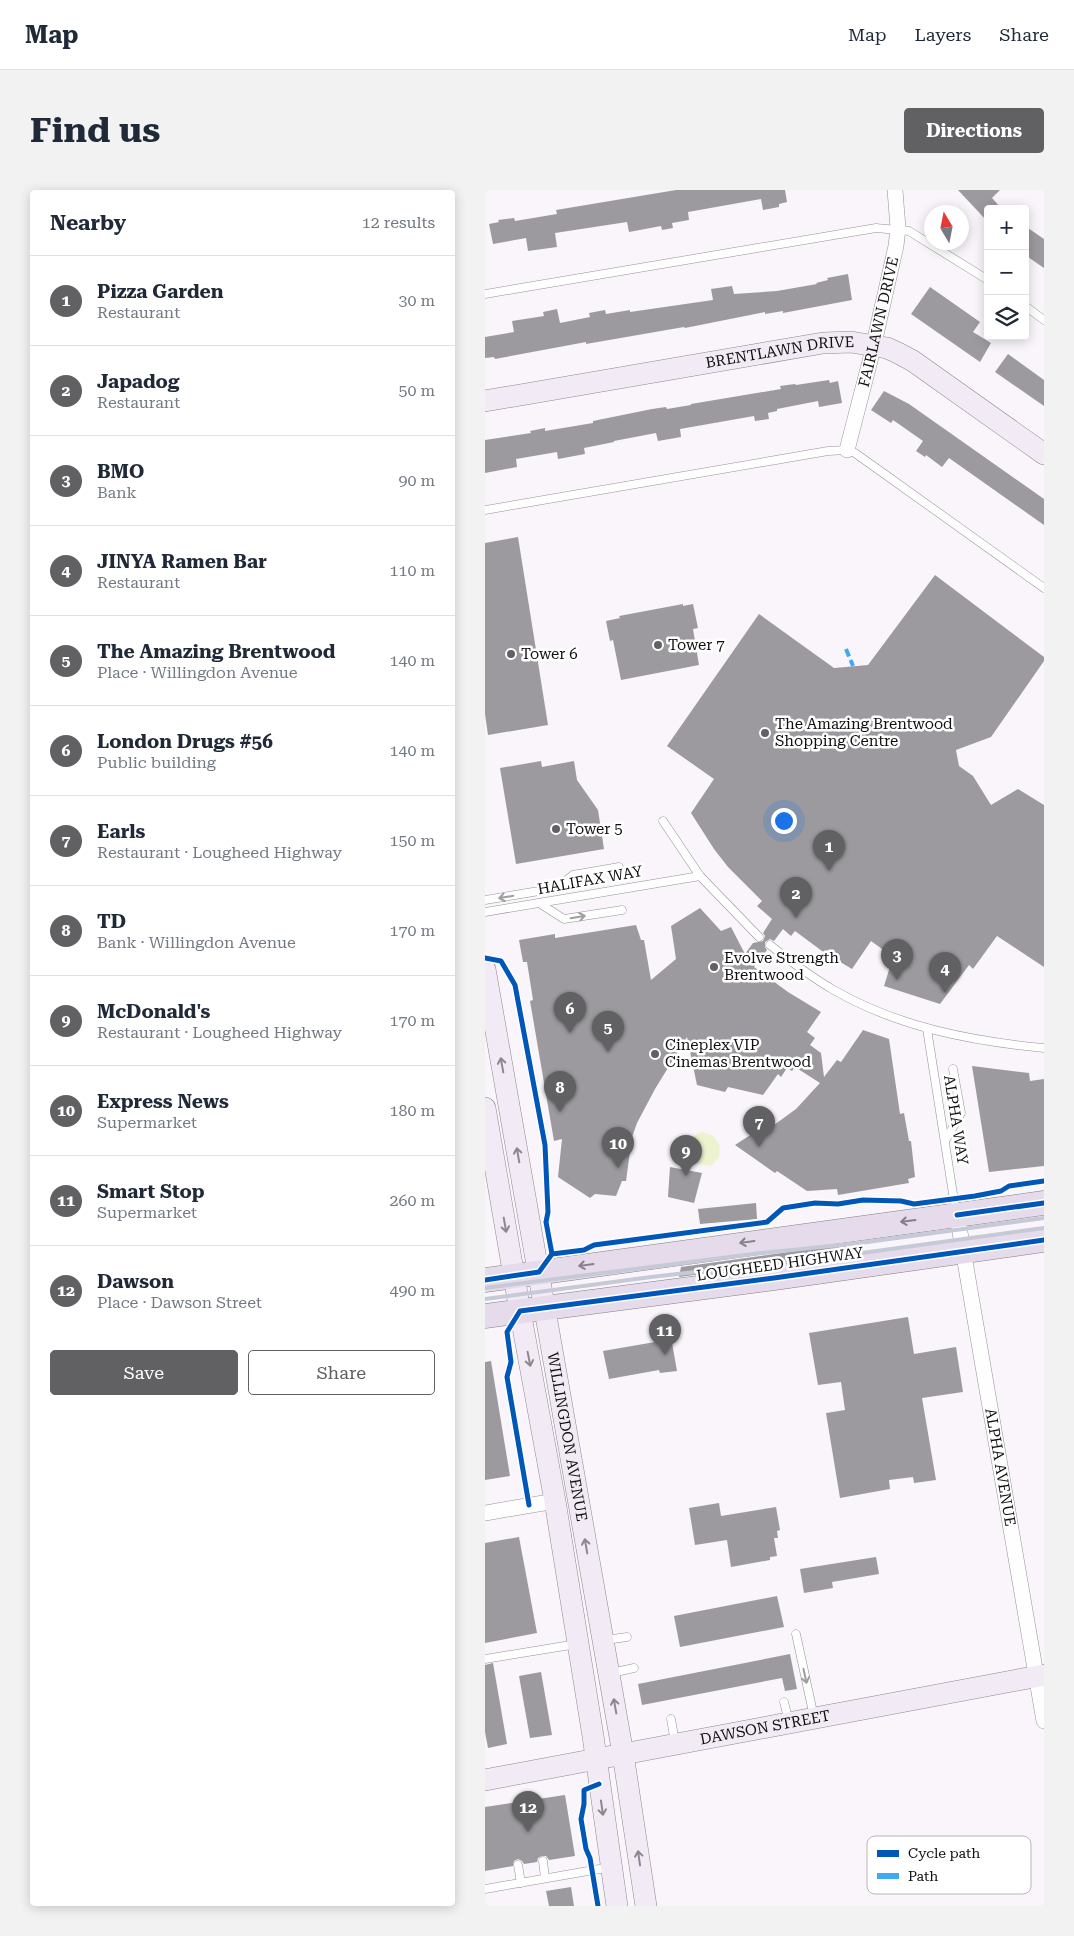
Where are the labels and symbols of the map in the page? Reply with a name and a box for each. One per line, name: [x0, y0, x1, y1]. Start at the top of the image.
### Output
north arrow: [924, 205, 969, 250]
street label: FAIRLAWN DRIVE: [855, 255, 902, 389]
street label: BRENTLAWN DRIVE: [704, 333, 855, 372]
place label: Tower 7: [668, 636, 725, 654]
marker: Tower 7: [652, 639, 664, 651]
place label: Tower 6: [521, 645, 578, 663]
marker: Tower 6: [505, 648, 517, 660]
place label: The Amazing Brentwood Shopping Centre: [775, 715, 953, 750]
marker: The Amazing Brentwood Shopping Centre: [759, 727, 771, 739]
your location: [771, 808, 797, 834]
place label: Tower 5: [566, 820, 623, 838]
marker: Tower 5: [550, 823, 562, 835]
pin: 1: [813, 830, 845, 871]
street label: HALIFAX WAY: [536, 862, 645, 898]
pin: 2: [780, 877, 812, 918]
one-way arrow: [498, 892, 514, 902]
one-way arrow: [570, 912, 586, 922]
pin: 3: [881, 939, 913, 980]
place label: Evolve Strength Brentwood: [724, 949, 839, 984]
pin: 4: [929, 952, 961, 993]
marker: Evolve Strength Brentwood: [708, 961, 720, 973]
pin: 6: [554, 992, 586, 1033]
pin: 5: [592, 1011, 624, 1052]
place label: Cineplex VIP Cinemas Brentwood: [665, 1036, 812, 1071]
marker: Cineplex VIP Cinemas Brentwood: [649, 1048, 661, 1060]
one-way arrow: [497, 1058, 507, 1074]
pin: 8: [544, 1071, 576, 1112]
street label: ALPHA WAY: [940, 1074, 972, 1167]
pin: 7: [743, 1106, 775, 1147]
pin: 10: [602, 1127, 634, 1168]
pin: 9: [670, 1135, 702, 1176]
one-way arrow: [513, 1147, 523, 1163]
one-way arrow: [501, 1217, 511, 1233]
one-way arrow: [901, 1217, 917, 1227]
one-way arrow: [740, 1238, 756, 1248]
street label: LOUGHEED HIGHWAY: [695, 1243, 865, 1285]
one-way arrow: [579, 1260, 595, 1270]
pin: 11: [649, 1314, 681, 1355]
one-way arrow: [524, 1351, 534, 1367]
street label: WILLINGDON AVENUE: [544, 1351, 591, 1523]
street label: ALPHA AVENUE: [981, 1407, 1019, 1528]
one-way arrow: [581, 1538, 591, 1554]
one-way arrow: [801, 1667, 810, 1683]
one-way arrow: [609, 1698, 619, 1714]
street label: DAWSON STREET: [698, 1706, 832, 1748]
pin: 12: [512, 1791, 544, 1832]
one-way arrow: [598, 1799, 608, 1815]
legend: [867, 1836, 1031, 1894]
text: Cycle path: [908, 1845, 980, 1861]
one-way arrow: [634, 1850, 644, 1866]
text: Path: [908, 1868, 938, 1884]

